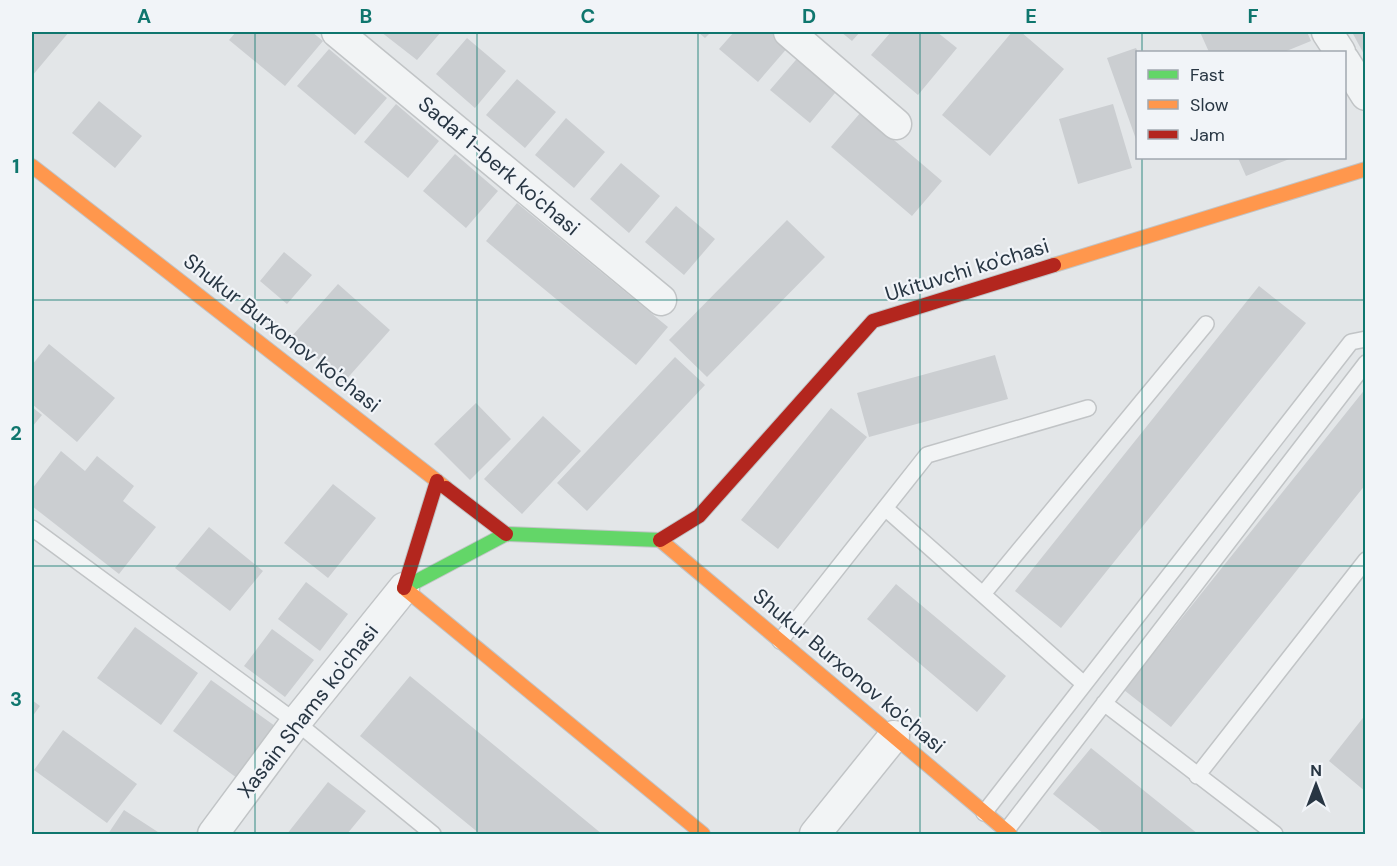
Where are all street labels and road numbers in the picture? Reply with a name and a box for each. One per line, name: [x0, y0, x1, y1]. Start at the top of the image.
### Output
street label: Sadaf 1-berk ko'chasi: [412, 90, 586, 242]
street label: Ukituvchi ko'chasi: [882, 232, 1052, 308]
street label: Shukur Burxonov ko'chasi: [178, 247, 386, 419]
street label: Shukur Burxonov ko'chasi: [747, 582, 951, 760]
street label: Xasain Shams ko'chasi: [231, 618, 385, 804]

